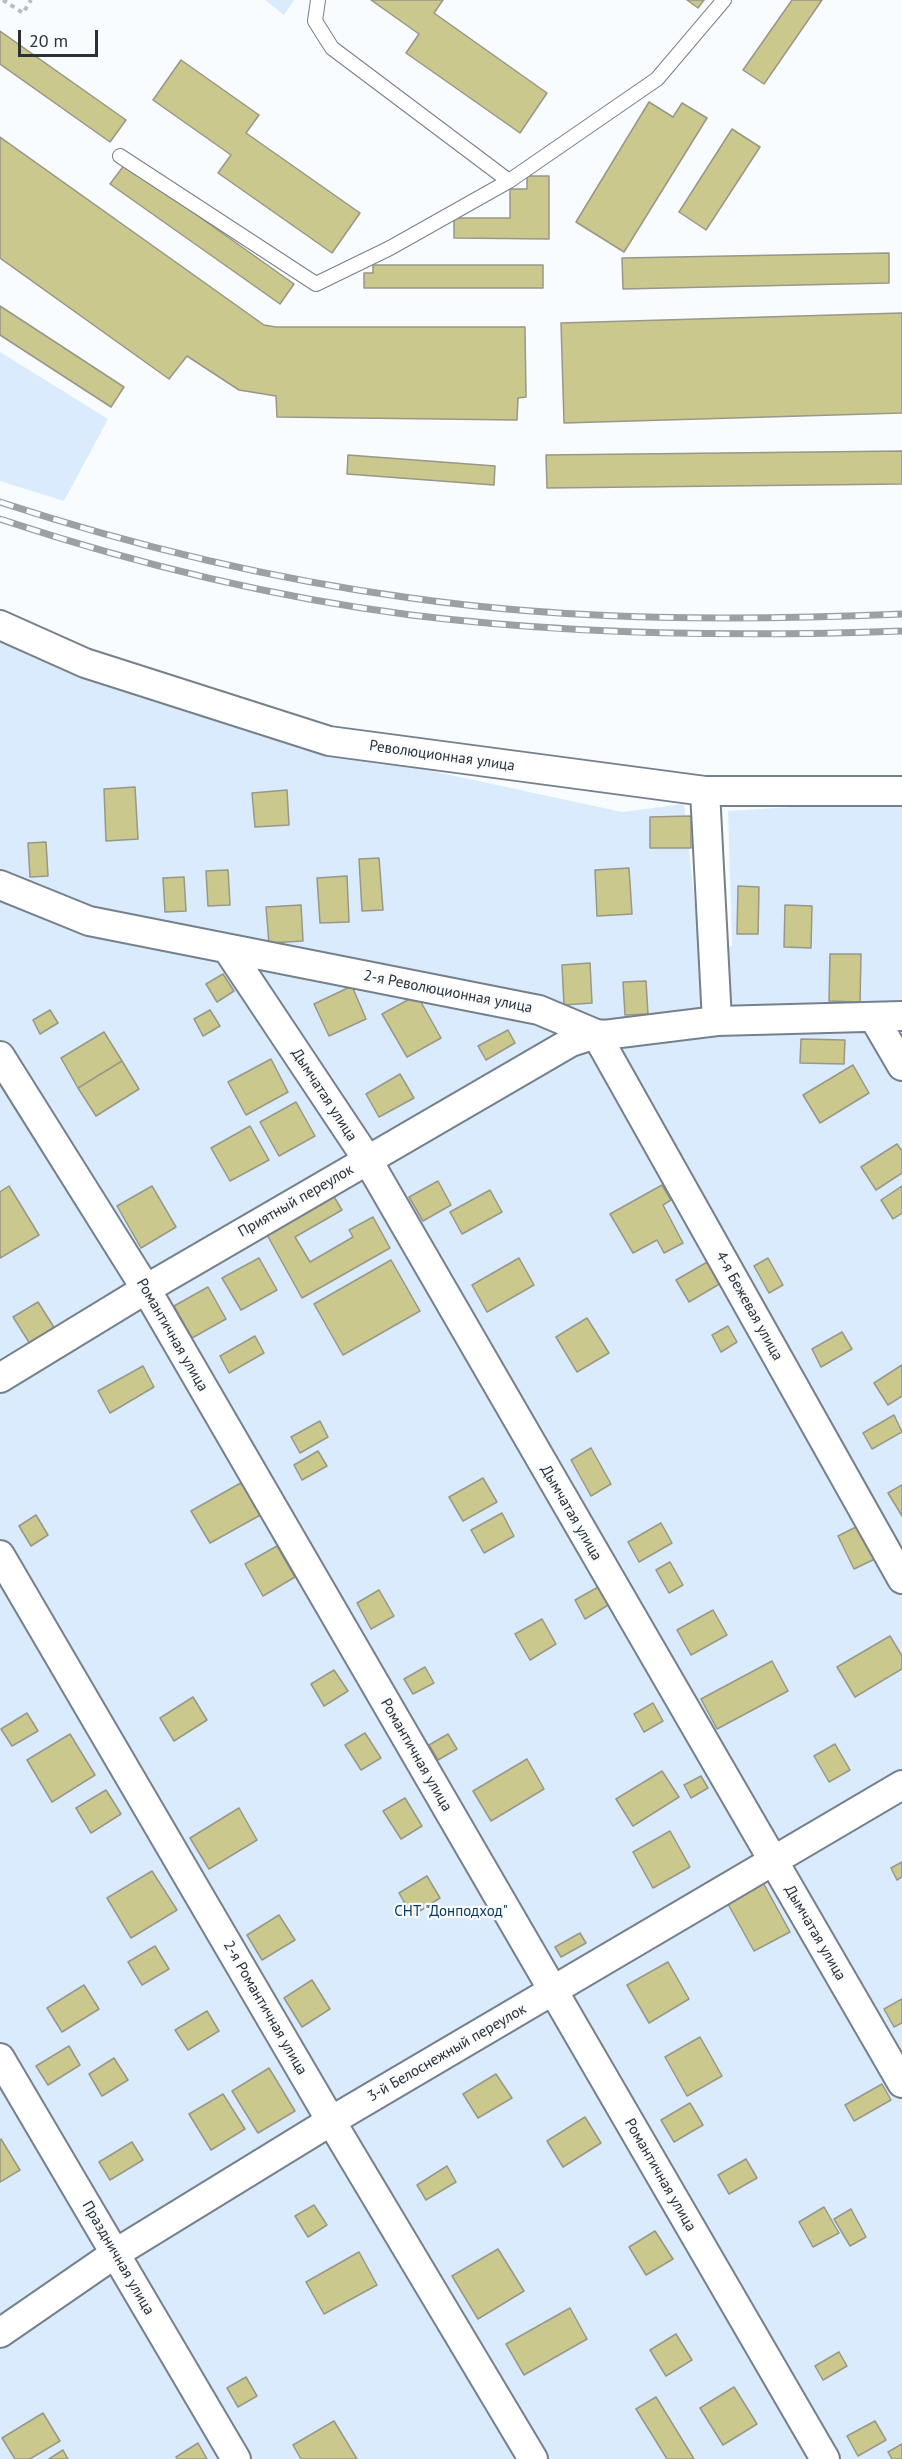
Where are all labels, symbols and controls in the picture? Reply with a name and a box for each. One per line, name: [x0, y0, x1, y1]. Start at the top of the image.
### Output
scale bar: [21, 18, 100, 56]
text: 20 m: [29, 29, 68, 52]
street label: Революционная улица: [368, 737, 516, 775]
street label: 2-я Революционная улица: [362, 967, 534, 1017]
street label: Дымчатая улица: [287, 1045, 361, 1145]
street label: Приятный переулок: [235, 1161, 357, 1241]
street label: 4-я Бежевая улица: [712, 1248, 786, 1364]
street label: Романтичная улица: [132, 1275, 212, 1395]
street label: Дымчатая улица: [536, 1462, 606, 1564]
street label: Романтичная улица: [376, 1695, 456, 1815]
street label: Дымчатая улица: [780, 1882, 850, 1984]
park label: СНТ "Донподход": [394, 1903, 508, 1921]
street label: 2-я Романтичная улица: [219, 1938, 311, 2078]
street label: 3-й Белоснежный переулок: [365, 2000, 529, 2106]
street label: Романтичная улица: [620, 2115, 700, 2235]
street label: Праздничная улица: [78, 2198, 158, 2318]

